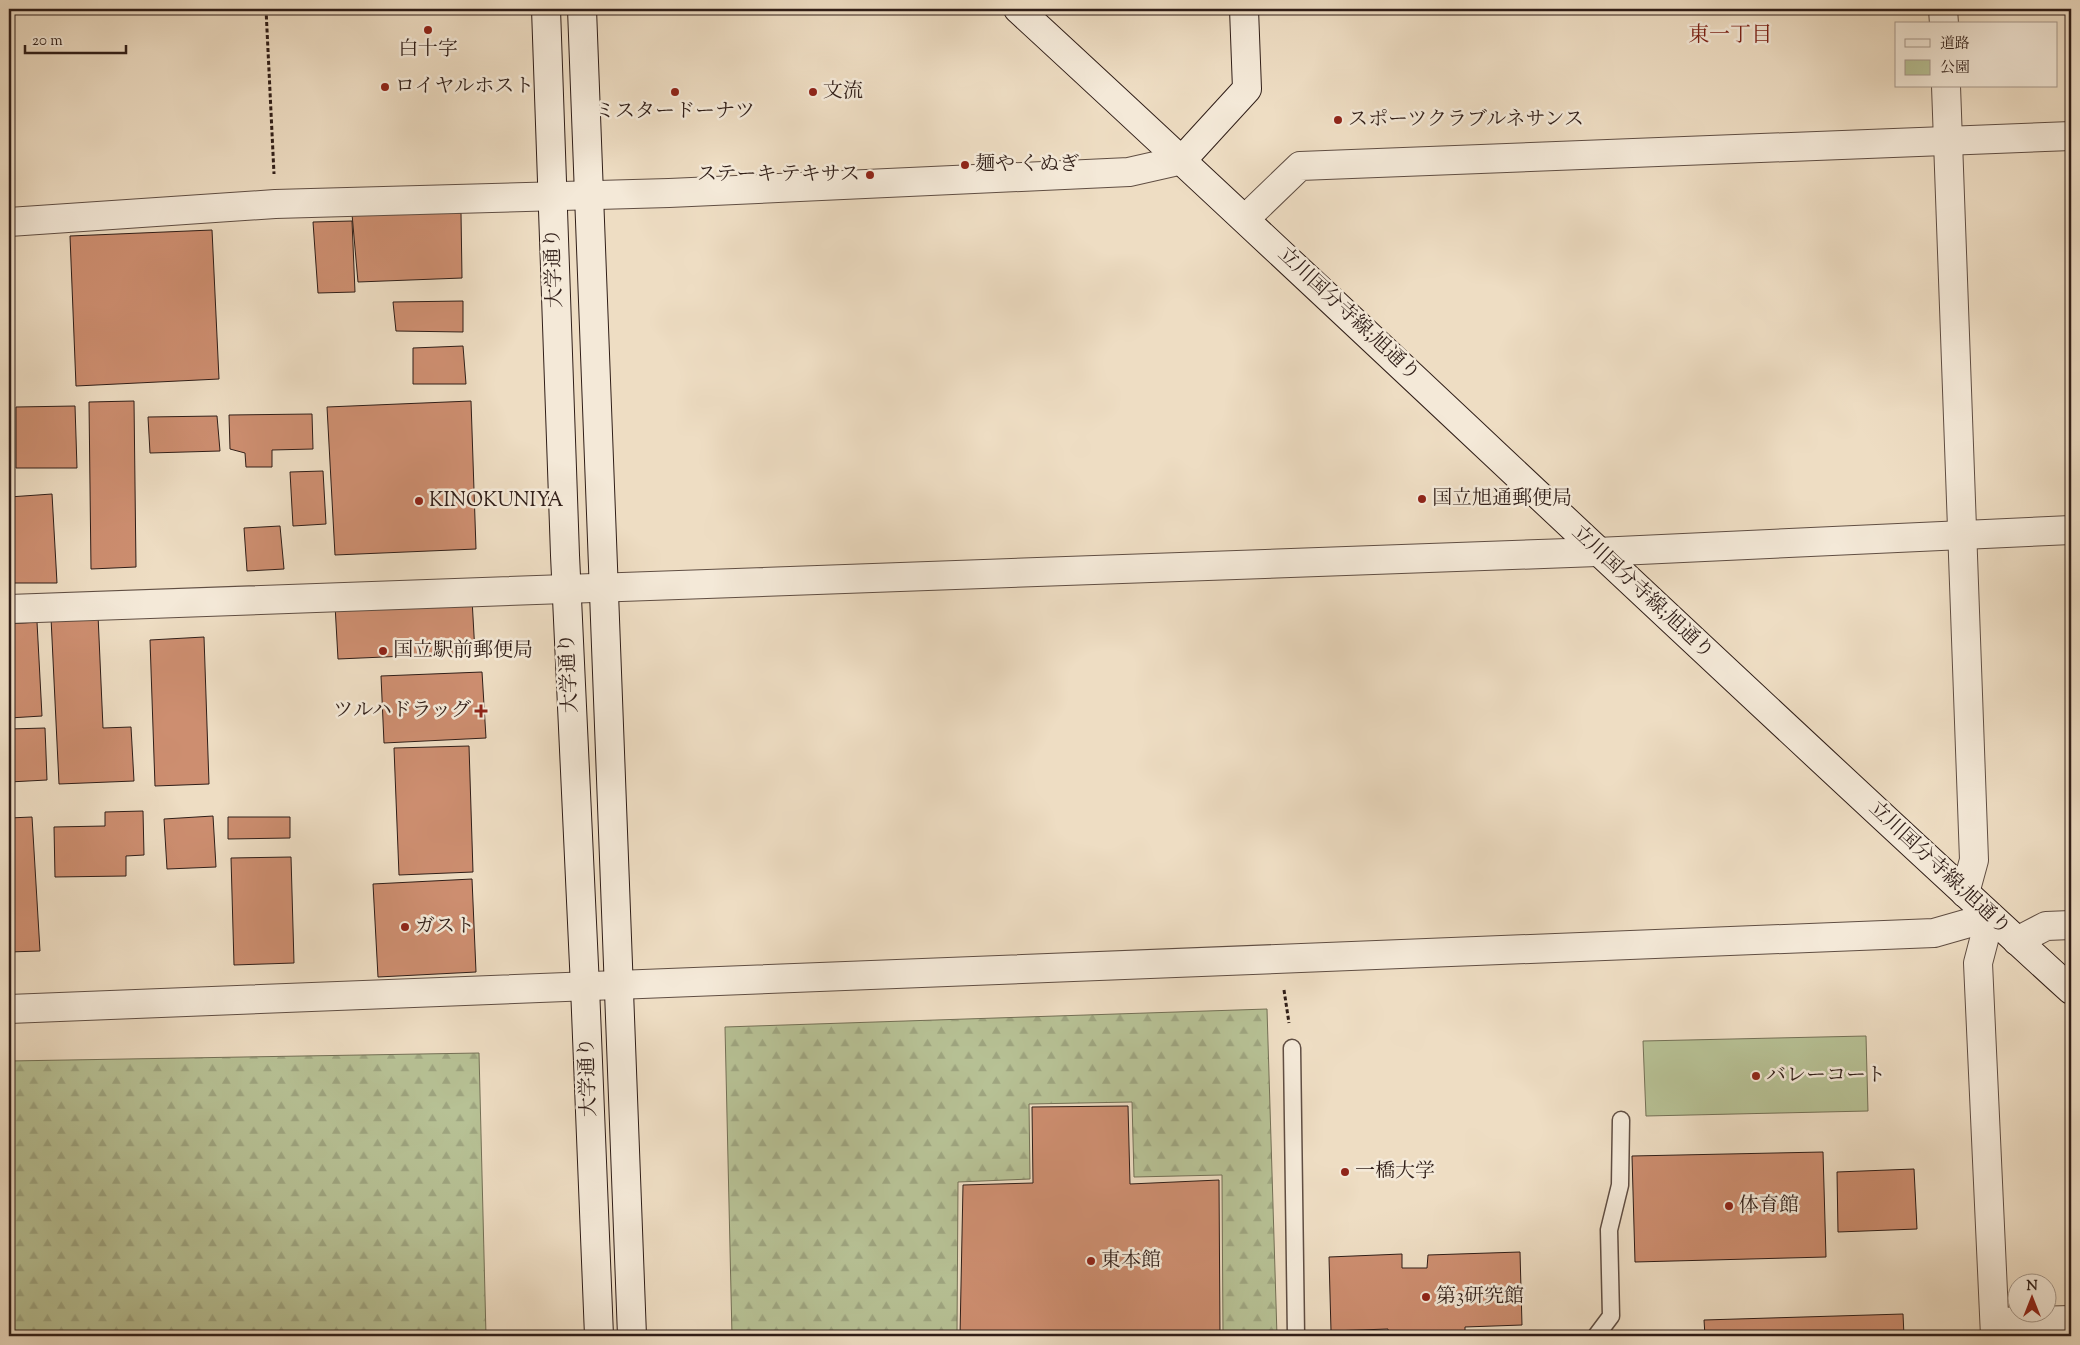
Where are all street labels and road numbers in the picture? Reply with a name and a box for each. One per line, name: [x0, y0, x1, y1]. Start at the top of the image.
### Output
street label: 大学通り: [539, 228, 571, 308]
street label: 立川国分寺線;旭通り: [1270, 241, 1426, 389]
street label: 立川国分寺線;旭通り: [1564, 519, 1720, 667]
street label: 大学通り: [553, 632, 587, 714]
street label: 立川国分寺線;旭通り: [1861, 795, 2017, 943]
street label: 大学通り: [573, 1037, 605, 1117]

